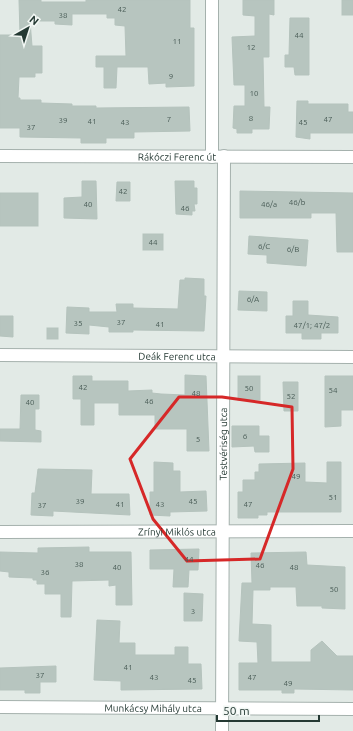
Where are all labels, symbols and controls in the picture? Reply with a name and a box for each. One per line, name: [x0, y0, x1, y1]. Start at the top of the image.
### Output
house number: 42: [117, 5, 127, 14]
north arrow: [8, 8, 48, 48]
house number: 38: [58, 11, 68, 20]
text: N: [27, 13, 41, 27]
house number: 44: [294, 31, 304, 40]
house number: 11: [172, 37, 182, 46]
house number: 12: [246, 43, 256, 52]
house number: 9: [169, 72, 173, 81]
house number: 10: [249, 89, 259, 98]
house number: 8: [249, 114, 254, 123]
house number: 7: [167, 115, 171, 124]
house number: 47: [323, 115, 333, 124]
house number: 39: [58, 116, 68, 125]
house number: 41: [87, 117, 97, 126]
house number: 43: [120, 118, 130, 127]
house number: 45: [298, 118, 308, 127]
house number: 37: [26, 123, 36, 132]
street label: Rákóczi Ferenc út: [138, 151, 216, 163]
house number: 42: [118, 187, 128, 196]
house number: 46/b: [289, 198, 306, 207]
house number: 40: [83, 200, 93, 209]
house number: 46/a: [261, 200, 277, 209]
house number: 46: [180, 204, 190, 213]
house number: 44: [148, 238, 158, 247]
house number: 6/C: [258, 242, 270, 251]
house number: 6/B: [287, 245, 299, 254]
house number: 6/A: [247, 295, 260, 304]
house number: 37: [116, 318, 126, 327]
house number: 35: [73, 319, 83, 328]
house number: 41: [155, 320, 165, 329]
house number: 47/1; 47/2: [294, 321, 330, 330]
street label: Deák Ferenc utca: [138, 351, 216, 362]
house number: 42: [78, 383, 88, 392]
house number: 50: [244, 384, 254, 393]
house number: 54: [328, 386, 338, 395]
house number: 48: [191, 389, 201, 398]
house number: 52: [286, 392, 296, 401]
house number: 46: [144, 397, 154, 406]
house number: 40: [25, 398, 35, 407]
street label: Testvériség utca: [218, 408, 229, 480]
house number: 6: [243, 432, 248, 441]
house number: 5: [196, 435, 200, 444]
house number: 49: [291, 472, 301, 481]
house number: 51: [328, 493, 338, 502]
house number: 39: [75, 497, 85, 506]
house number: 45: [188, 497, 198, 506]
house number: 41: [115, 500, 125, 509]
house number: 43: [155, 500, 165, 509]
house number: 47: [243, 500, 253, 509]
house number: 37: [37, 501, 47, 510]
street label: Zrínyi Miklós utca: [138, 526, 216, 538]
house number: 44: [184, 555, 194, 564]
house number: 38: [74, 560, 84, 569]
house number: 46: [255, 561, 265, 570]
house number: 40: [112, 563, 122, 572]
house number: 48: [289, 563, 299, 572]
house number: 36: [40, 568, 50, 577]
house number: 50: [329, 585, 339, 594]
house number: 3: [191, 607, 195, 616]
house number: 41: [123, 663, 133, 672]
house number: 37: [35, 671, 45, 680]
house number: 43: [149, 673, 159, 682]
house number: 47: [247, 673, 257, 682]
house number: 45: [187, 676, 197, 685]
house number: 49: [283, 679, 293, 688]
scale bar: [217, 697, 319, 723]
street label: Munkácsy Mihály utca: [104, 703, 202, 714]
text: 50 m: [223, 704, 250, 717]

